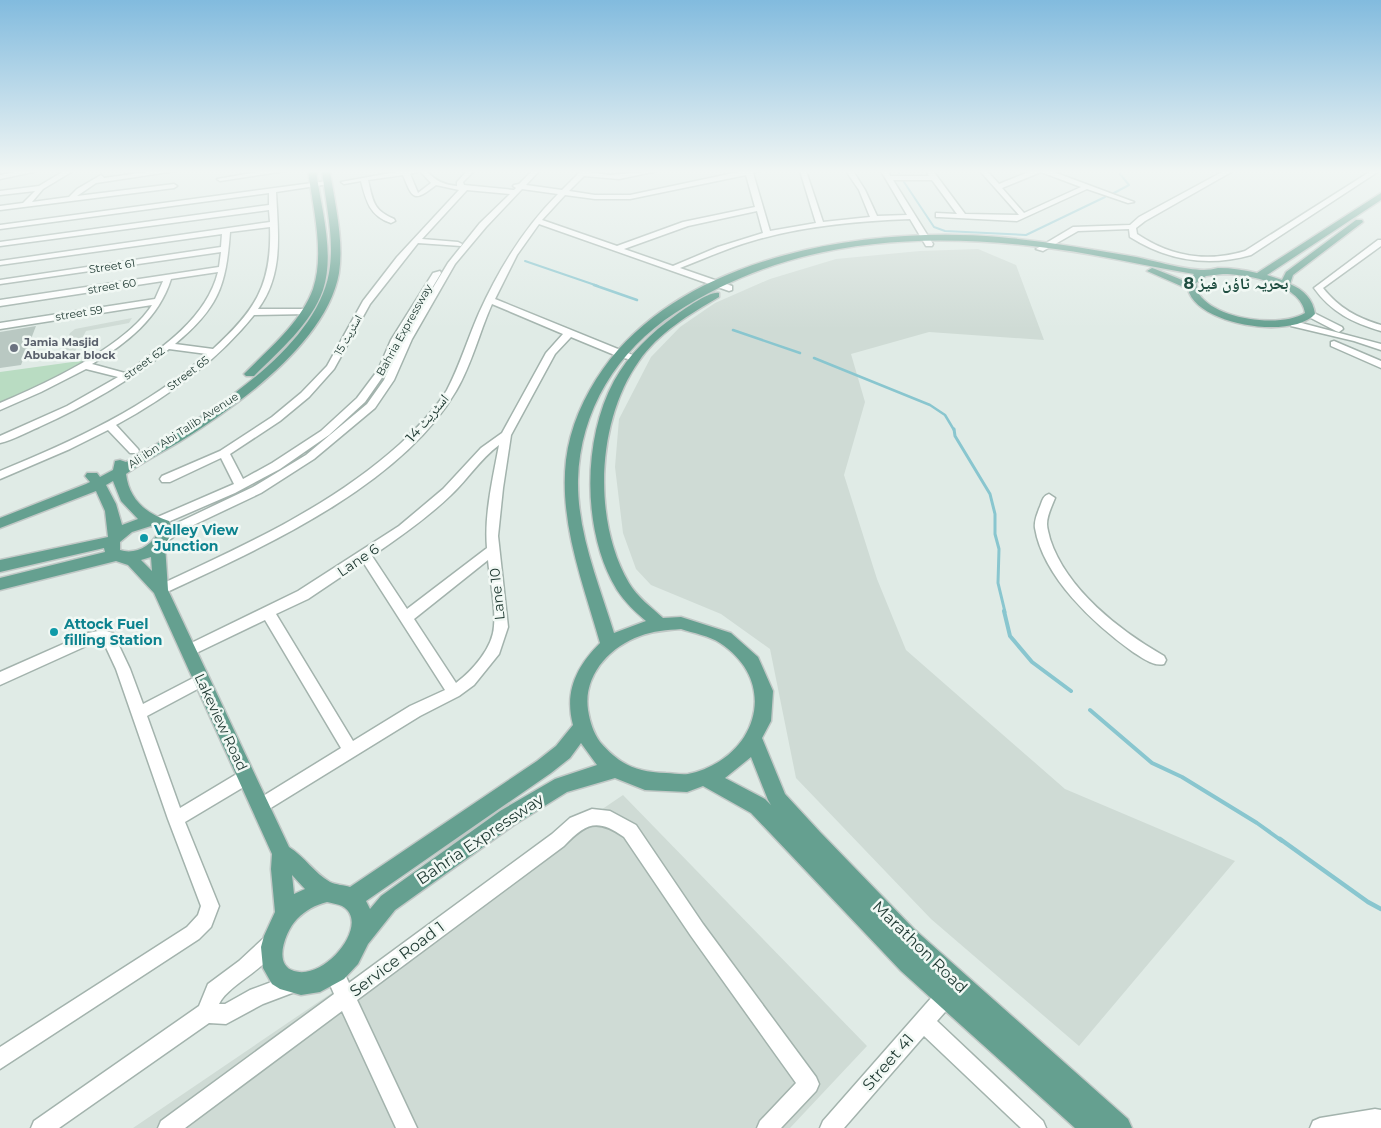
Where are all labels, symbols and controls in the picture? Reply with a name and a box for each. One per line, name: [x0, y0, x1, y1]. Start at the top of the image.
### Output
street label: Street 61: [88, 256, 136, 276]
district label: بحریہ ٹاؤن فیز 8: [1184, 274, 1288, 293]
street label: street 60: [87, 275, 137, 297]
street label: Bahria Expressway: [373, 282, 435, 378]
street label: street 59: [54, 302, 104, 324]
street label: اسٹریٹ 15: [331, 312, 365, 358]
place label: Jamia Masjid Abubakar block: [23, 335, 116, 362]
marker: Jamia Masjid Abubakar block: [8, 342, 20, 354]
street label: street 62: [121, 343, 167, 383]
street label: Street 65: [164, 353, 212, 393]
street label: Ali ibn Abi Talib Avenue: [125, 389, 241, 471]
street label: اسٹریٹ 14: [402, 390, 452, 446]
place label: Valley View Junction: [153, 521, 239, 555]
marker: Valley View Junction: [138, 532, 150, 544]
street label: Lane 6: [334, 539, 383, 580]
street label: Lane 10: [485, 567, 509, 621]
place label: Attock Fuel filling Station: [63, 615, 162, 649]
marker: Attock Fuel filling Station: [48, 626, 60, 638]
street label: Lakeview Road: [191, 671, 251, 773]
street label: Bahria Expressway: [413, 789, 547, 889]
street label: Marathon Road: [869, 897, 971, 997]
street label: Service Road 1: [346, 917, 448, 1001]
street label: Street 41: [858, 1030, 918, 1094]

